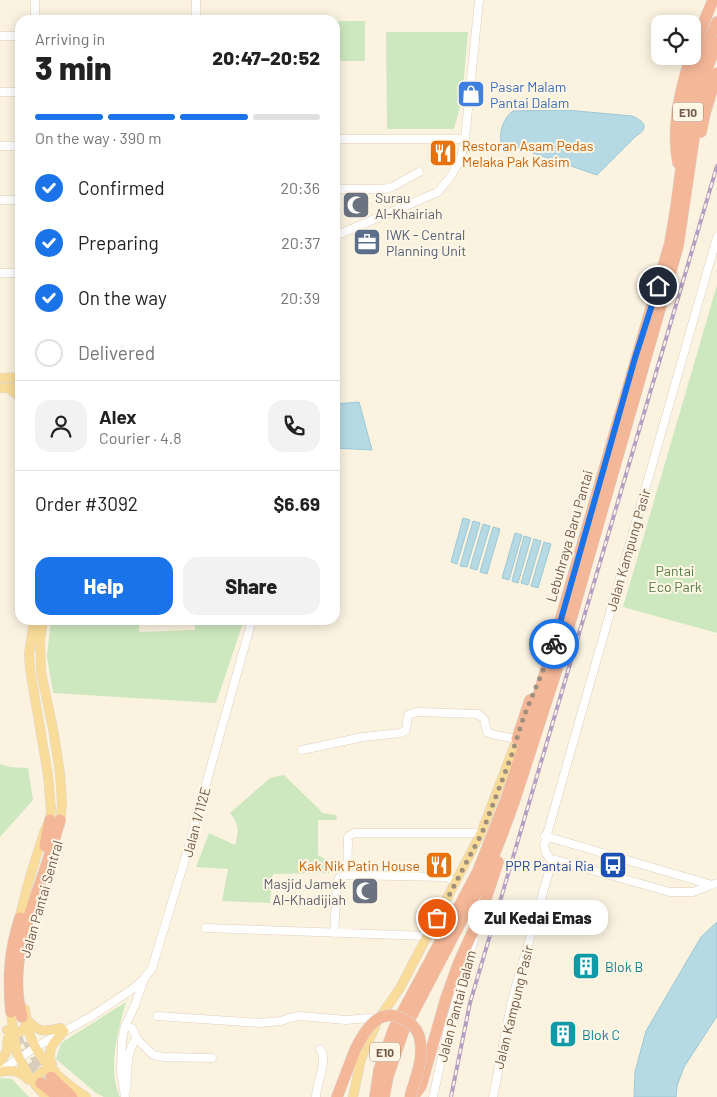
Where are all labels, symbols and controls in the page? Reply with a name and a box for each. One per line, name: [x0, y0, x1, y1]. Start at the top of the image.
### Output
map controls: [651, 15, 701, 65]
button: locate: [651, 15, 701, 65]
text: Arriving in: [35, 29, 105, 48]
text: 20:47–20:52: [212, 46, 320, 69]
text: 3 min: [35, 48, 112, 86]
place label: Pasar Malam Pantai Dalam: [490, 78, 569, 111]
shop icon: Pasar Malam Pantai Dalam: [456, 79, 486, 109]
road number: E10: [673, 102, 703, 121]
text: On the way · 390 m: [35, 128, 161, 147]
place label: Restoran Asam Pedas Melaka Pak Kasim: [462, 137, 594, 170]
restaurant icon: Restoran Asam Pedas Melaka Pak Kasim: [428, 138, 458, 168]
icon: check: [35, 174, 63, 202]
text: Confirmed: [78, 176, 165, 199]
text: 20:36: [280, 178, 320, 197]
place label: Surau Al-Khairiah: [375, 189, 442, 222]
mosque icon: Surau Al-Khairiah: [341, 190, 371, 220]
place label: IWK - Central Planning Unit: [386, 226, 466, 259]
office icon: IWK - Central Planning Unit: [352, 227, 382, 257]
icon: check: [35, 229, 63, 257]
text: Preparing: [78, 231, 159, 254]
text: 20:37: [281, 233, 320, 252]
pin: [637, 265, 679, 307]
icon: home: [644, 272, 672, 300]
icon: check: [35, 284, 63, 312]
text: On the way: [78, 286, 167, 309]
text: 20:39: [280, 288, 320, 307]
text: Delivered: [78, 341, 155, 364]
button: person: [35, 400, 87, 452]
button: phone: [268, 400, 320, 452]
text: Alex: [99, 405, 137, 428]
text: Courier · 4.8: [99, 428, 182, 447]
street label: Lebuhraya Baru Pantai: [542, 468, 596, 604]
street label: Jalan Kampung Pasir: [602, 487, 654, 613]
text: Order #3092: [35, 492, 138, 515]
text: $6.69: [274, 492, 320, 515]
button: Help: [35, 557, 173, 615]
button: Share: [183, 557, 320, 615]
park label: Pantai Eco Park: [648, 562, 702, 595]
courier: [529, 619, 579, 669]
icon: bike: [540, 630, 568, 658]
street label: Jalan 1/112E: [178, 785, 214, 859]
street label: Jalan Pantai Sentral: [16, 838, 66, 960]
restaurant icon: Kak Nik Patin House: [424, 850, 454, 880]
bus stop icon: PPR Pantai Ria: [598, 850, 628, 880]
place label: Kak Nik Patin House: [299, 857, 420, 874]
place label: PPR Pantai Ria: [505, 857, 594, 874]
place label: Masjid Jamek Al-Khadijiah: [263, 875, 346, 908]
mosque icon: Masjid Jamek Al-Khadijiah: [350, 876, 380, 906]
pin: [416, 897, 458, 939]
callout: Zul Kedai Emas: [467, 900, 607, 936]
icon: bag: [423, 904, 451, 932]
text: Zul Kedai Emas: [484, 908, 592, 927]
street label: Jalan Kampung Pasir: [489, 943, 537, 1071]
street label: Jalan Pantai Dalam: [433, 948, 479, 1064]
building icon: Blok B: [571, 951, 601, 981]
place label: Blok B: [605, 958, 643, 975]
building icon: Blok C: [548, 1019, 578, 1049]
place label: Blok C: [582, 1026, 620, 1043]
road number: E10: [370, 1042, 400, 1062]

